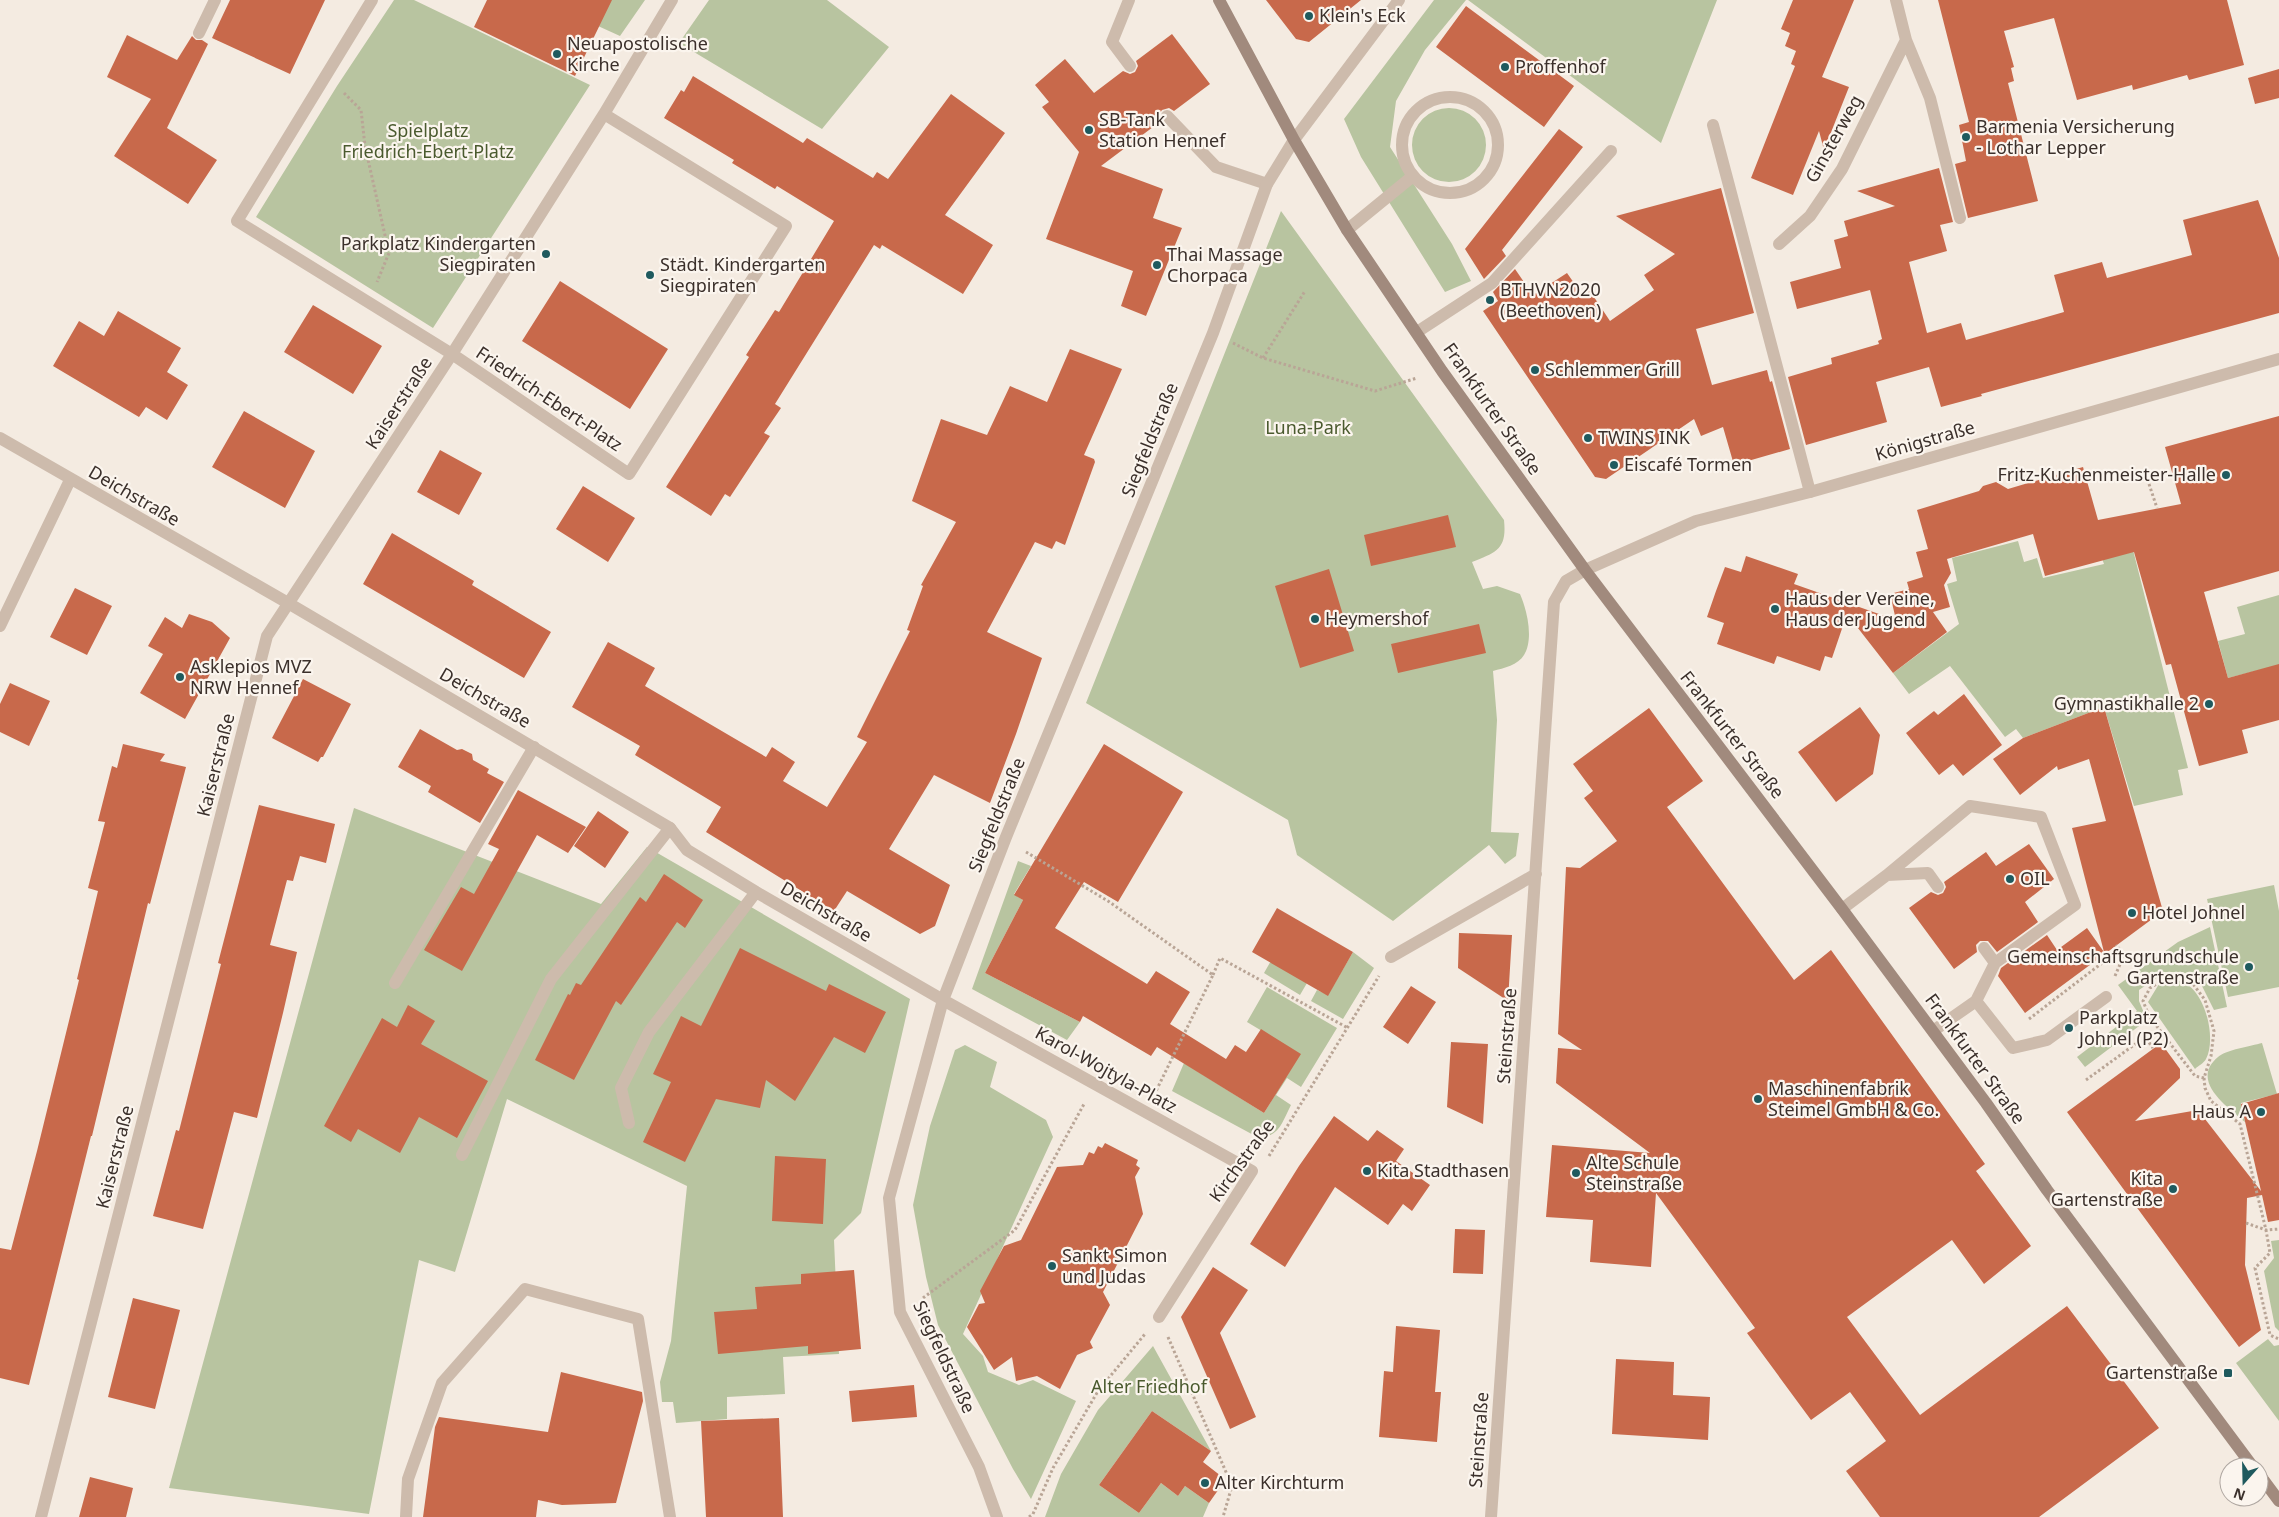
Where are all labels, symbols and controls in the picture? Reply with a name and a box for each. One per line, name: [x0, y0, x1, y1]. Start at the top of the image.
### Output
place label: Klein's Eck: [1319, 3, 1406, 27]
marker: Klein's Eck: [1303, 10, 1315, 22]
place label: Neuapostolische Kirche: [567, 31, 708, 76]
marker: Neuapostolische Kirche: [551, 48, 563, 60]
place label: Proffenhof: [1515, 54, 1607, 78]
marker: Proffenhof: [1499, 61, 1511, 73]
street label: Ginsterweg: [1799, 90, 1867, 187]
place label: SB-Tank Station Hennef: [1099, 107, 1226, 152]
place label: Barmenia Versicherung - Lothar Lepper: [1976, 114, 2175, 159]
park label: Spielplatz Friedrich-Ebert-Platz: [342, 118, 514, 163]
marker: SB-Tank Station Hennef: [1083, 124, 1095, 136]
marker: Barmenia Versicherung - Lothar Lepper: [1960, 131, 1972, 143]
place label: Parkplatz Kindergarten Siegpiraten: [341, 231, 536, 276]
place label: Thai Massage Chorpaca: [1167, 242, 1283, 287]
marker: Parkplatz Kindergarten Siegpiraten: [540, 248, 552, 260]
place label: Städt. Kindergarten Siegpiraten: [660, 252, 825, 297]
marker: Thai Massage Chorpaca: [1151, 259, 1163, 271]
marker: Städt. Kindergarten Siegpiraten: [644, 269, 656, 281]
place label: BTHVN2020 (Beethoven): [1500, 277, 1601, 322]
marker: BTHVN2020 (Beethoven): [1484, 294, 1496, 306]
street label: Frankfurter Straße: [1438, 338, 1547, 479]
street label: Friedrich-Ebert-Platz: [472, 340, 627, 456]
street label: Kaiserstraße: [359, 352, 437, 453]
place label: Schlemmer Grill: [1545, 357, 1680, 381]
marker: Schlemmer Grill: [1529, 364, 1541, 376]
street label: Siegfeldstraße: [1115, 379, 1183, 500]
street label: Königstraße: [1872, 414, 1977, 466]
park label: Luna-Park: [1265, 415, 1351, 439]
place label: TWINS INK: [1598, 425, 1691, 449]
marker: TWINS INK: [1582, 432, 1594, 444]
place label: Eiscafé Tormen: [1624, 452, 1752, 476]
street label: Deichstraße: [85, 459, 184, 531]
marker: Eiscafé Tormen: [1608, 459, 1620, 471]
place label: Fritz-Kuchenmeister-Halle: [1998, 462, 2216, 486]
marker: Fritz-Kuchenmeister-Halle: [2220, 469, 2232, 481]
place label: Haus der Vereine, Haus der Jugend: [1785, 586, 1935, 631]
marker: Haus der Vereine, Haus der Jugend: [1769, 603, 1781, 615]
place label: Heymershof: [1325, 606, 1429, 630]
marker: Heymershof: [1309, 613, 1321, 625]
place label: Asklepios MVZ NRW Hennef: [190, 654, 312, 699]
street label: Deichstraße: [436, 661, 535, 733]
street label: Frankfurter Straße: [1675, 666, 1790, 803]
marker: Asklepios MVZ NRW Hennef: [174, 671, 186, 683]
place label: Gymnastikhalle 2: [2054, 691, 2199, 715]
marker: Gymnastikhalle 2: [2203, 698, 2215, 710]
street label: Kaiserstraße: [191, 710, 239, 819]
street label: Siegfeldstraße: [962, 754, 1030, 875]
place label: OIL: [2020, 866, 2050, 890]
marker: OIL: [2004, 873, 2016, 885]
street label: Deichstraße: [777, 875, 876, 947]
place label: Hotel Johnel: [2142, 900, 2245, 924]
marker: Hotel Johnel: [2126, 907, 2138, 919]
place label: Gemeinschaftsgrundschule Gartenstraße: [2007, 944, 2239, 989]
marker: Gemeinschaftsgrundschule Gartenstraße: [2243, 961, 2255, 973]
street label: Steinstraße: [1491, 987, 1521, 1085]
street label: Frankfurter Straße: [1920, 988, 2031, 1128]
place label: Parkplatz Johnel (P2): [2077, 1005, 2169, 1050]
street label: Karol-Wojtyla-Platz: [1031, 1020, 1182, 1118]
marker: Parkplatz Johnel (P2): [2063, 1022, 2075, 1034]
place label: Maschinenfabrik Steimel GmbH & Co.: [1768, 1076, 1939, 1121]
marker: Maschinenfabrik Steimel GmbH & Co.: [1752, 1093, 1764, 1105]
place label: Haus A: [2192, 1099, 2251, 1123]
street label: Kaiserstraße: [90, 1102, 138, 1211]
marker: Haus A: [2255, 1106, 2267, 1118]
street label: Kirchstraße: [1203, 1114, 1279, 1206]
place label: Alte Schule Steinstraße: [1586, 1150, 1682, 1195]
place label: Kita Stadthasen: [1377, 1158, 1509, 1182]
marker: Kita Stadthasen: [1361, 1165, 1373, 1177]
place label: Kita Gartenstraße: [2051, 1166, 2163, 1211]
marker: Alte Schule Steinstraße: [1570, 1167, 1582, 1179]
marker: Kita Gartenstraße: [2167, 1183, 2179, 1195]
place label: Sankt Simon und Judas: [1062, 1243, 1167, 1288]
marker: Sankt Simon und Judas: [1046, 1260, 1058, 1272]
street label: Siegfeldstraße: [908, 1296, 981, 1417]
place label: Gartenstraße: [2106, 1360, 2218, 1384]
marker: Gartenstraße: [2222, 1367, 2234, 1379]
park label: Alter Friedhof: [1091, 1374, 1208, 1398]
street label: Steinstraße: [1463, 1391, 1493, 1489]
north arrow: [2219, 1457, 2269, 1507]
place label: Alter Kirchturm: [1215, 1470, 1344, 1494]
marker: Alter Kirchturm: [1199, 1477, 1211, 1489]
text: N: [2231, 1484, 2248, 1506]

